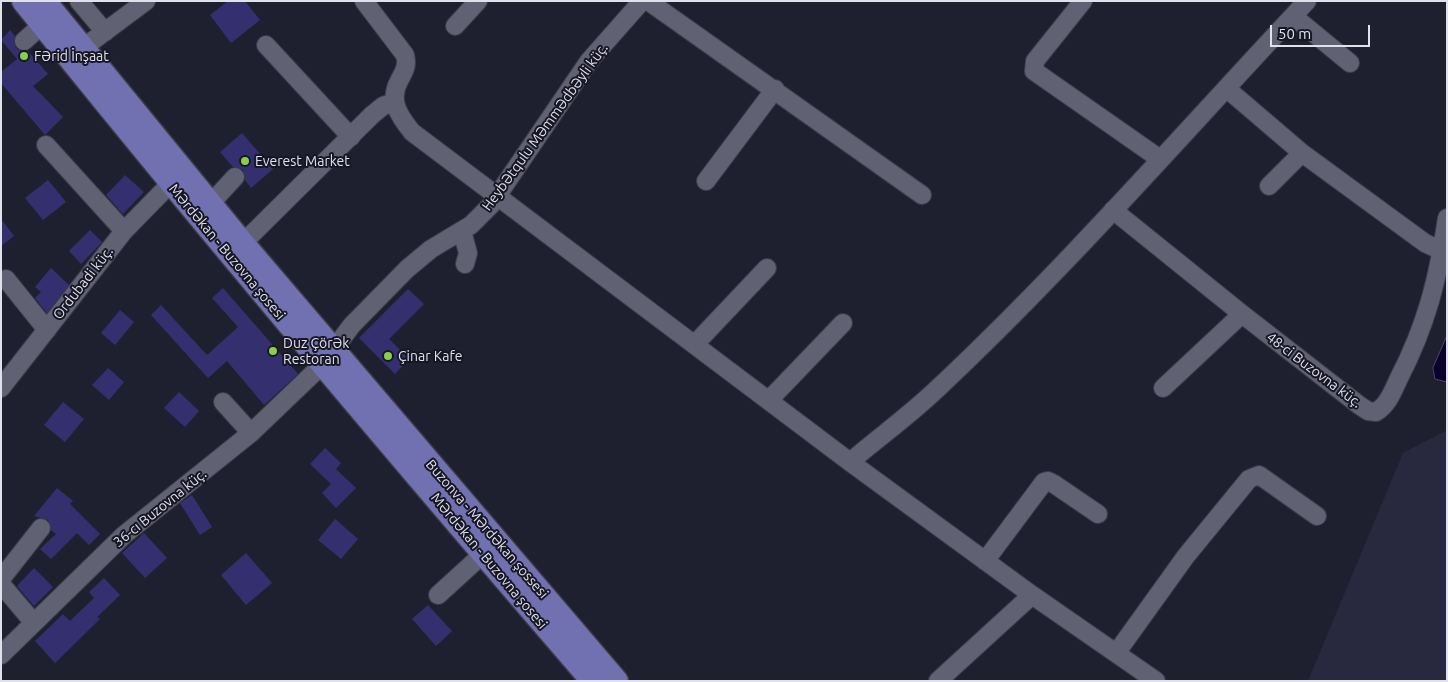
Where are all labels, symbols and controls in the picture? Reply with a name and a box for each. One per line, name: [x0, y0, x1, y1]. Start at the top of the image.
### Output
scale bar: [1273, 15, 1373, 47]
text: 50 m: [1278, 25, 1311, 42]
street label: Heybətqulu Məmmədbəyli küç.: [479, 40, 611, 214]
place label: Fərid İnşaat: [34, 48, 109, 64]
marker: Fərid İnşaat: [18, 50, 30, 62]
place label: Everest Market: [255, 153, 350, 169]
marker: Everest Market: [239, 155, 251, 167]
street label: Mərdəkan - Buzovna şosesi: [165, 181, 289, 323]
street label: Ordubadi küç.: [49, 243, 117, 323]
street label: 48-ci Buzovna küç.: [1263, 329, 1365, 411]
place label: Duz Çörək Restoran: [283, 335, 349, 368]
marker: Duz Çörək Restoran: [267, 345, 279, 357]
place label: Çinar Kafe: [398, 348, 462, 364]
marker: Çinar Kafe: [382, 350, 394, 362]
street label: Buzonva - Mərdəkan şossesi: [422, 456, 552, 602]
street label: 36-cı Buzovna küç.: [110, 465, 210, 551]
street label: Mərdəkan - Buzovna şosesi: [427, 490, 551, 632]

